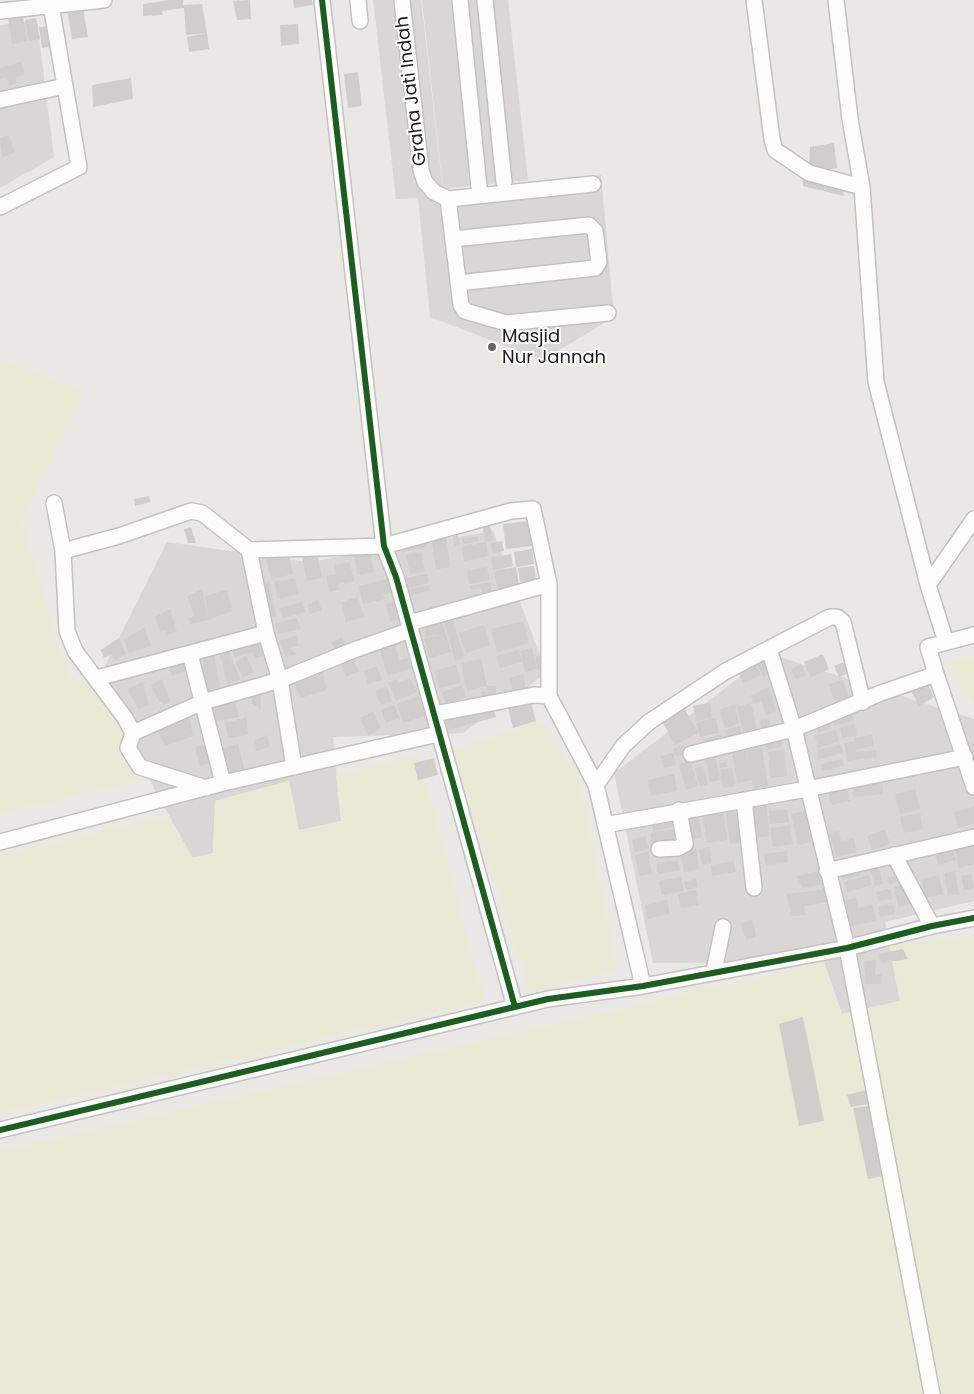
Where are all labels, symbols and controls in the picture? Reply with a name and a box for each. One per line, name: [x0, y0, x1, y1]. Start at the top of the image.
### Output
street label: Graha Jati Indah: [392, 15, 432, 167]
place label: Masjid Nur Jannah: [502, 326, 606, 368]
marker: Masjid Nur Jannah: [486, 341, 498, 353]

